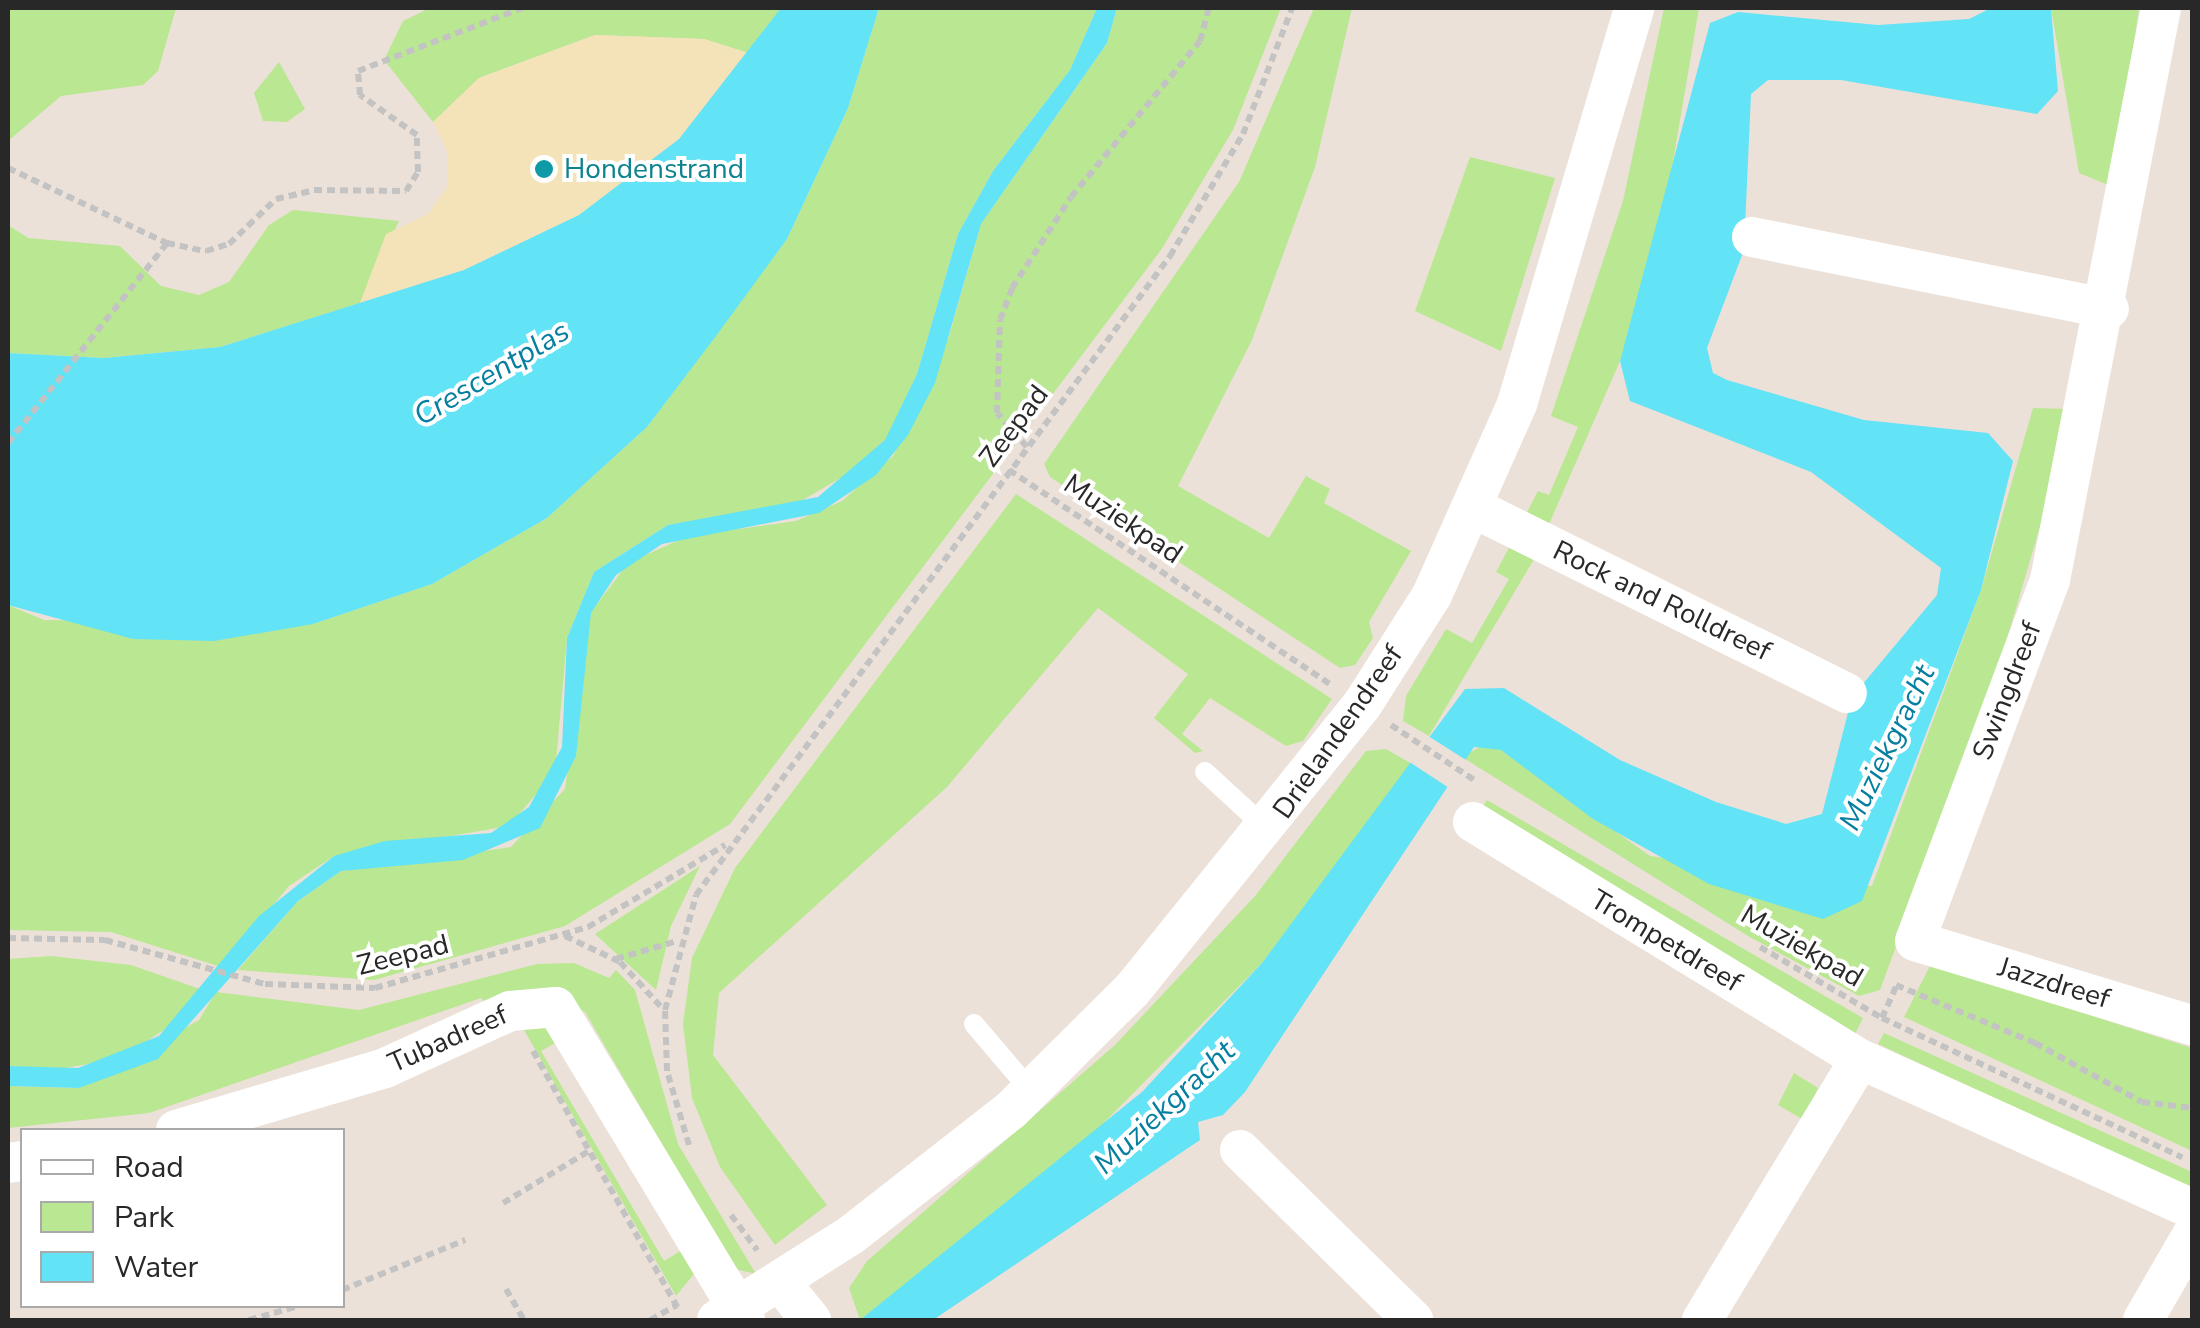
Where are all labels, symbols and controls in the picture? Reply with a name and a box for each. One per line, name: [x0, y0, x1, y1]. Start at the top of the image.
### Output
place label: Hondenstrand: [564, 152, 744, 186]
marker: Hondenstrand: [533, 158, 555, 180]
water label: Crescentplas: [408, 314, 576, 434]
street label: Zeepad: [972, 379, 1056, 473]
street label: Muziekpad: [1057, 467, 1189, 571]
street label: Rock and Rolldreef: [1548, 534, 1776, 668]
street label: Swingdreef: [1965, 617, 2049, 765]
street label: Drielandendreef: [1266, 639, 1410, 825]
water label: Muziekgracht: [1832, 659, 1944, 837]
street label: Trompetdreef: [1584, 883, 1748, 999]
street label: Muziekpad: [1735, 898, 1869, 994]
street label: Zeepad: [354, 927, 452, 983]
street label: Jazzdreef: [1994, 950, 2114, 1016]
street label: Tubadreef: [383, 998, 513, 1080]
water label: Muziekgracht: [1087, 1034, 1243, 1182]
legend: [20, 1128, 345, 1308]
text: Road: [114, 1147, 184, 1188]
text: Park: [114, 1197, 174, 1238]
text: Water: [114, 1247, 198, 1288]

